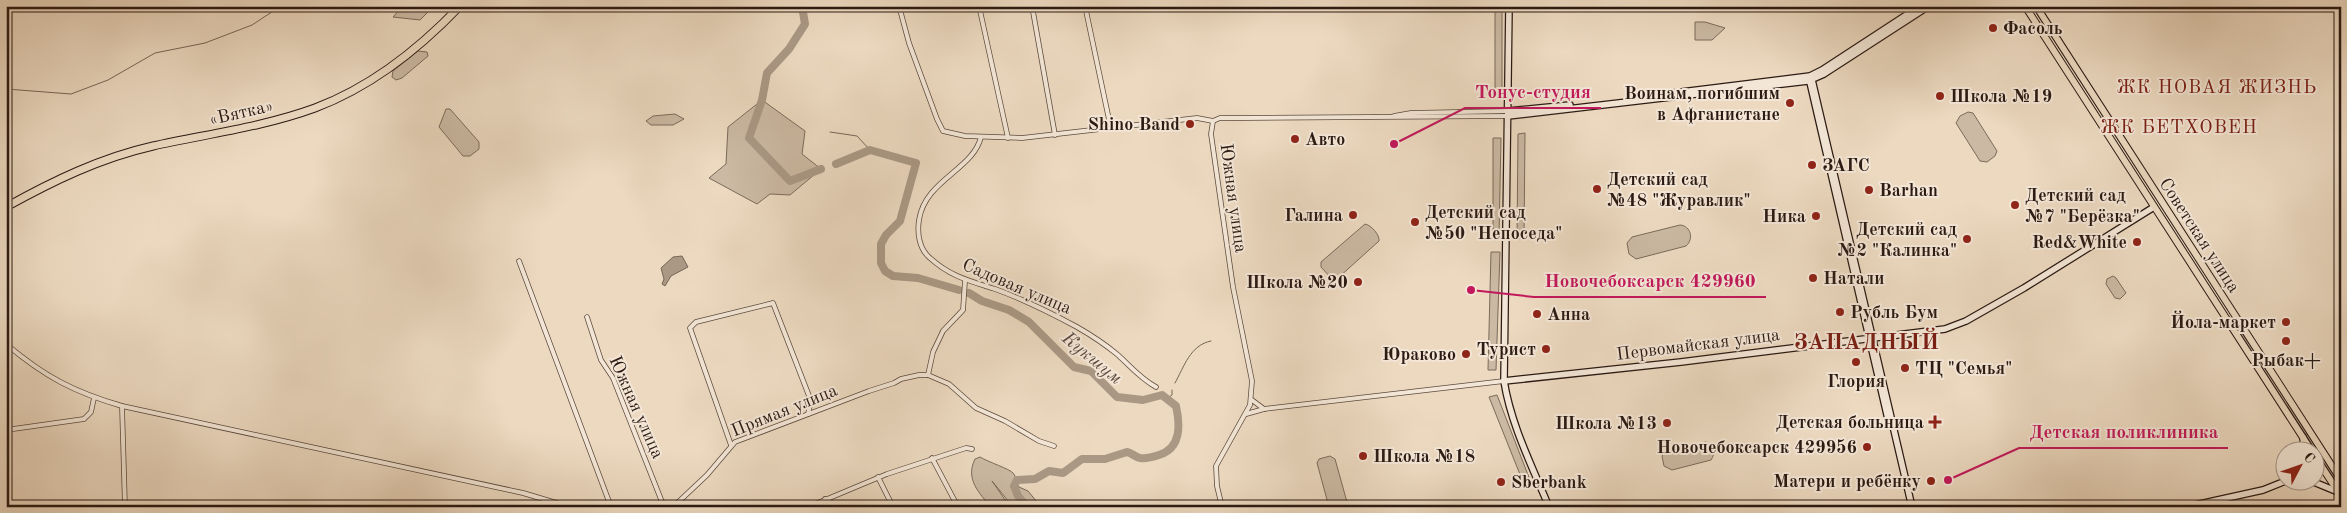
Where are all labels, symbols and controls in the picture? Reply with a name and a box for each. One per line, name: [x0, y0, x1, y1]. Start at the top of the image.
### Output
place label: Фасоль: [2003, 20, 2063, 38]
marker: Фасоль: [1987, 22, 1999, 34]
callout: Тонус-студия: [1465, 74, 1601, 108]
district label: ЖК НОВАЯ ЖИЗНЬ: [2116, 79, 2318, 98]
text: Тонус-студия: [1475, 84, 1591, 103]
place label: Воинам, погибшим в Афганистане: [1624, 85, 1780, 125]
place label: Школа №19: [1950, 88, 2052, 106]
marker: Школа №19: [1934, 90, 1946, 102]
street label: «Вятка»: [207, 97, 275, 129]
marker: Воинам, погибшим в Афганистане: [1784, 97, 1796, 109]
place label: Shino Band: [1088, 116, 1180, 134]
marker: Shino Band: [1184, 118, 1196, 130]
district label: ЖК БЕТХОВЕН: [2100, 119, 2258, 138]
place label: Авто: [1305, 131, 1345, 149]
marker: Авто: [1289, 133, 1301, 145]
street label: Южная улица: [1216, 142, 1250, 254]
place label: ЗАГС: [1822, 157, 1870, 175]
marker: ЗАГС: [1806, 159, 1818, 171]
place label: Детский сад №48 "Журавлик": [1607, 171, 1751, 210]
street label: Советская улица: [2155, 175, 2243, 296]
place label: Barhan: [1879, 182, 1938, 200]
marker: Детский сад №48 "Журавлик": [1591, 183, 1603, 195]
marker: Barhan: [1863, 184, 1875, 196]
place label: Детский сад №7 "Берёзка": [2025, 187, 2140, 226]
marker: Детский сад №7 "Берёзка": [2009, 199, 2021, 211]
place label: Детский сад №50 "Непоседа": [1425, 204, 1562, 243]
place label: Галина: [1284, 207, 1343, 225]
place label: Ника: [1762, 208, 1806, 226]
marker: Галина: [1347, 209, 1359, 221]
marker: Ника: [1810, 210, 1822, 222]
marker: Детский сад №50 "Непоседа": [1409, 216, 1421, 228]
place label: Детский сад №2 "Калинка": [1837, 221, 1957, 260]
marker: Детский сад №2 "Калинка": [1961, 233, 1973, 245]
place label: Red&White: [2032, 234, 2127, 252]
marker: Red&White: [2131, 236, 2143, 248]
street label: Садовая улица: [959, 256, 1074, 318]
callout: Новочебоксарск 429960: [1534, 263, 1766, 297]
place label: Натали: [1823, 270, 1885, 288]
marker: Натали: [1807, 272, 1819, 284]
text: Новочебоксарск 429960: [1544, 273, 1756, 292]
place label: Школа №20: [1246, 274, 1348, 292]
marker: Школа №20: [1352, 276, 1364, 288]
place label: Рубль Бум: [1850, 304, 1938, 322]
place label: Анна: [1547, 306, 1590, 324]
marker: Рубль Бум: [1834, 306, 1846, 318]
marker: Анна: [1531, 308, 1543, 320]
place label: Йола-маркет: [2170, 310, 2276, 332]
marker: Йола-маркет: [2280, 316, 2292, 328]
street label: Первомайская улица: [1615, 326, 1781, 364]
district label: ЗАПАДНЫЙ: [1794, 327, 1940, 354]
water label: Кукшум: [1057, 328, 1125, 389]
marker: Рыбак+: [2280, 335, 2292, 347]
place label: Турист: [1476, 341, 1536, 359]
marker: Турист: [1540, 343, 1552, 355]
place label: Юраково: [1382, 346, 1456, 364]
marker: Юраково: [1460, 348, 1472, 360]
place label: Рыбак+: [2251, 352, 2321, 370]
street label: Южная улица: [605, 353, 667, 461]
marker: Глория: [1850, 356, 1862, 368]
place label: ТЦ "Семья": [1915, 360, 2012, 378]
marker: ТЦ "Семья": [1899, 362, 1911, 374]
place label: Глория: [1827, 373, 1885, 391]
street label: Прямая улица: [729, 381, 840, 440]
place label: Детская больница: [1776, 414, 1924, 432]
callout: Детская поликлиника: [2019, 414, 2228, 448]
place label: Школа №13: [1555, 415, 1657, 433]
marker: Детская больница: [1928, 415, 1942, 429]
marker: Школа №13: [1661, 417, 1673, 429]
text: Детская поликлиника: [2030, 424, 2219, 443]
place label: Новочебоксарск 429956: [1657, 439, 1857, 457]
north arrow: [2274, 440, 2324, 490]
marker: Новочебоксарск 429956: [1861, 441, 1873, 453]
place label: Школа №18: [1373, 448, 1475, 466]
marker: Школа №18: [1357, 450, 1369, 462]
text: С: [2301, 450, 2317, 466]
place label: Матери и ребёнку: [1773, 473, 1921, 491]
place label: Sberbank: [1511, 474, 1587, 492]
marker: Матери и ребёнку: [1925, 475, 1937, 487]
marker: Sberbank: [1495, 476, 1507, 488]

